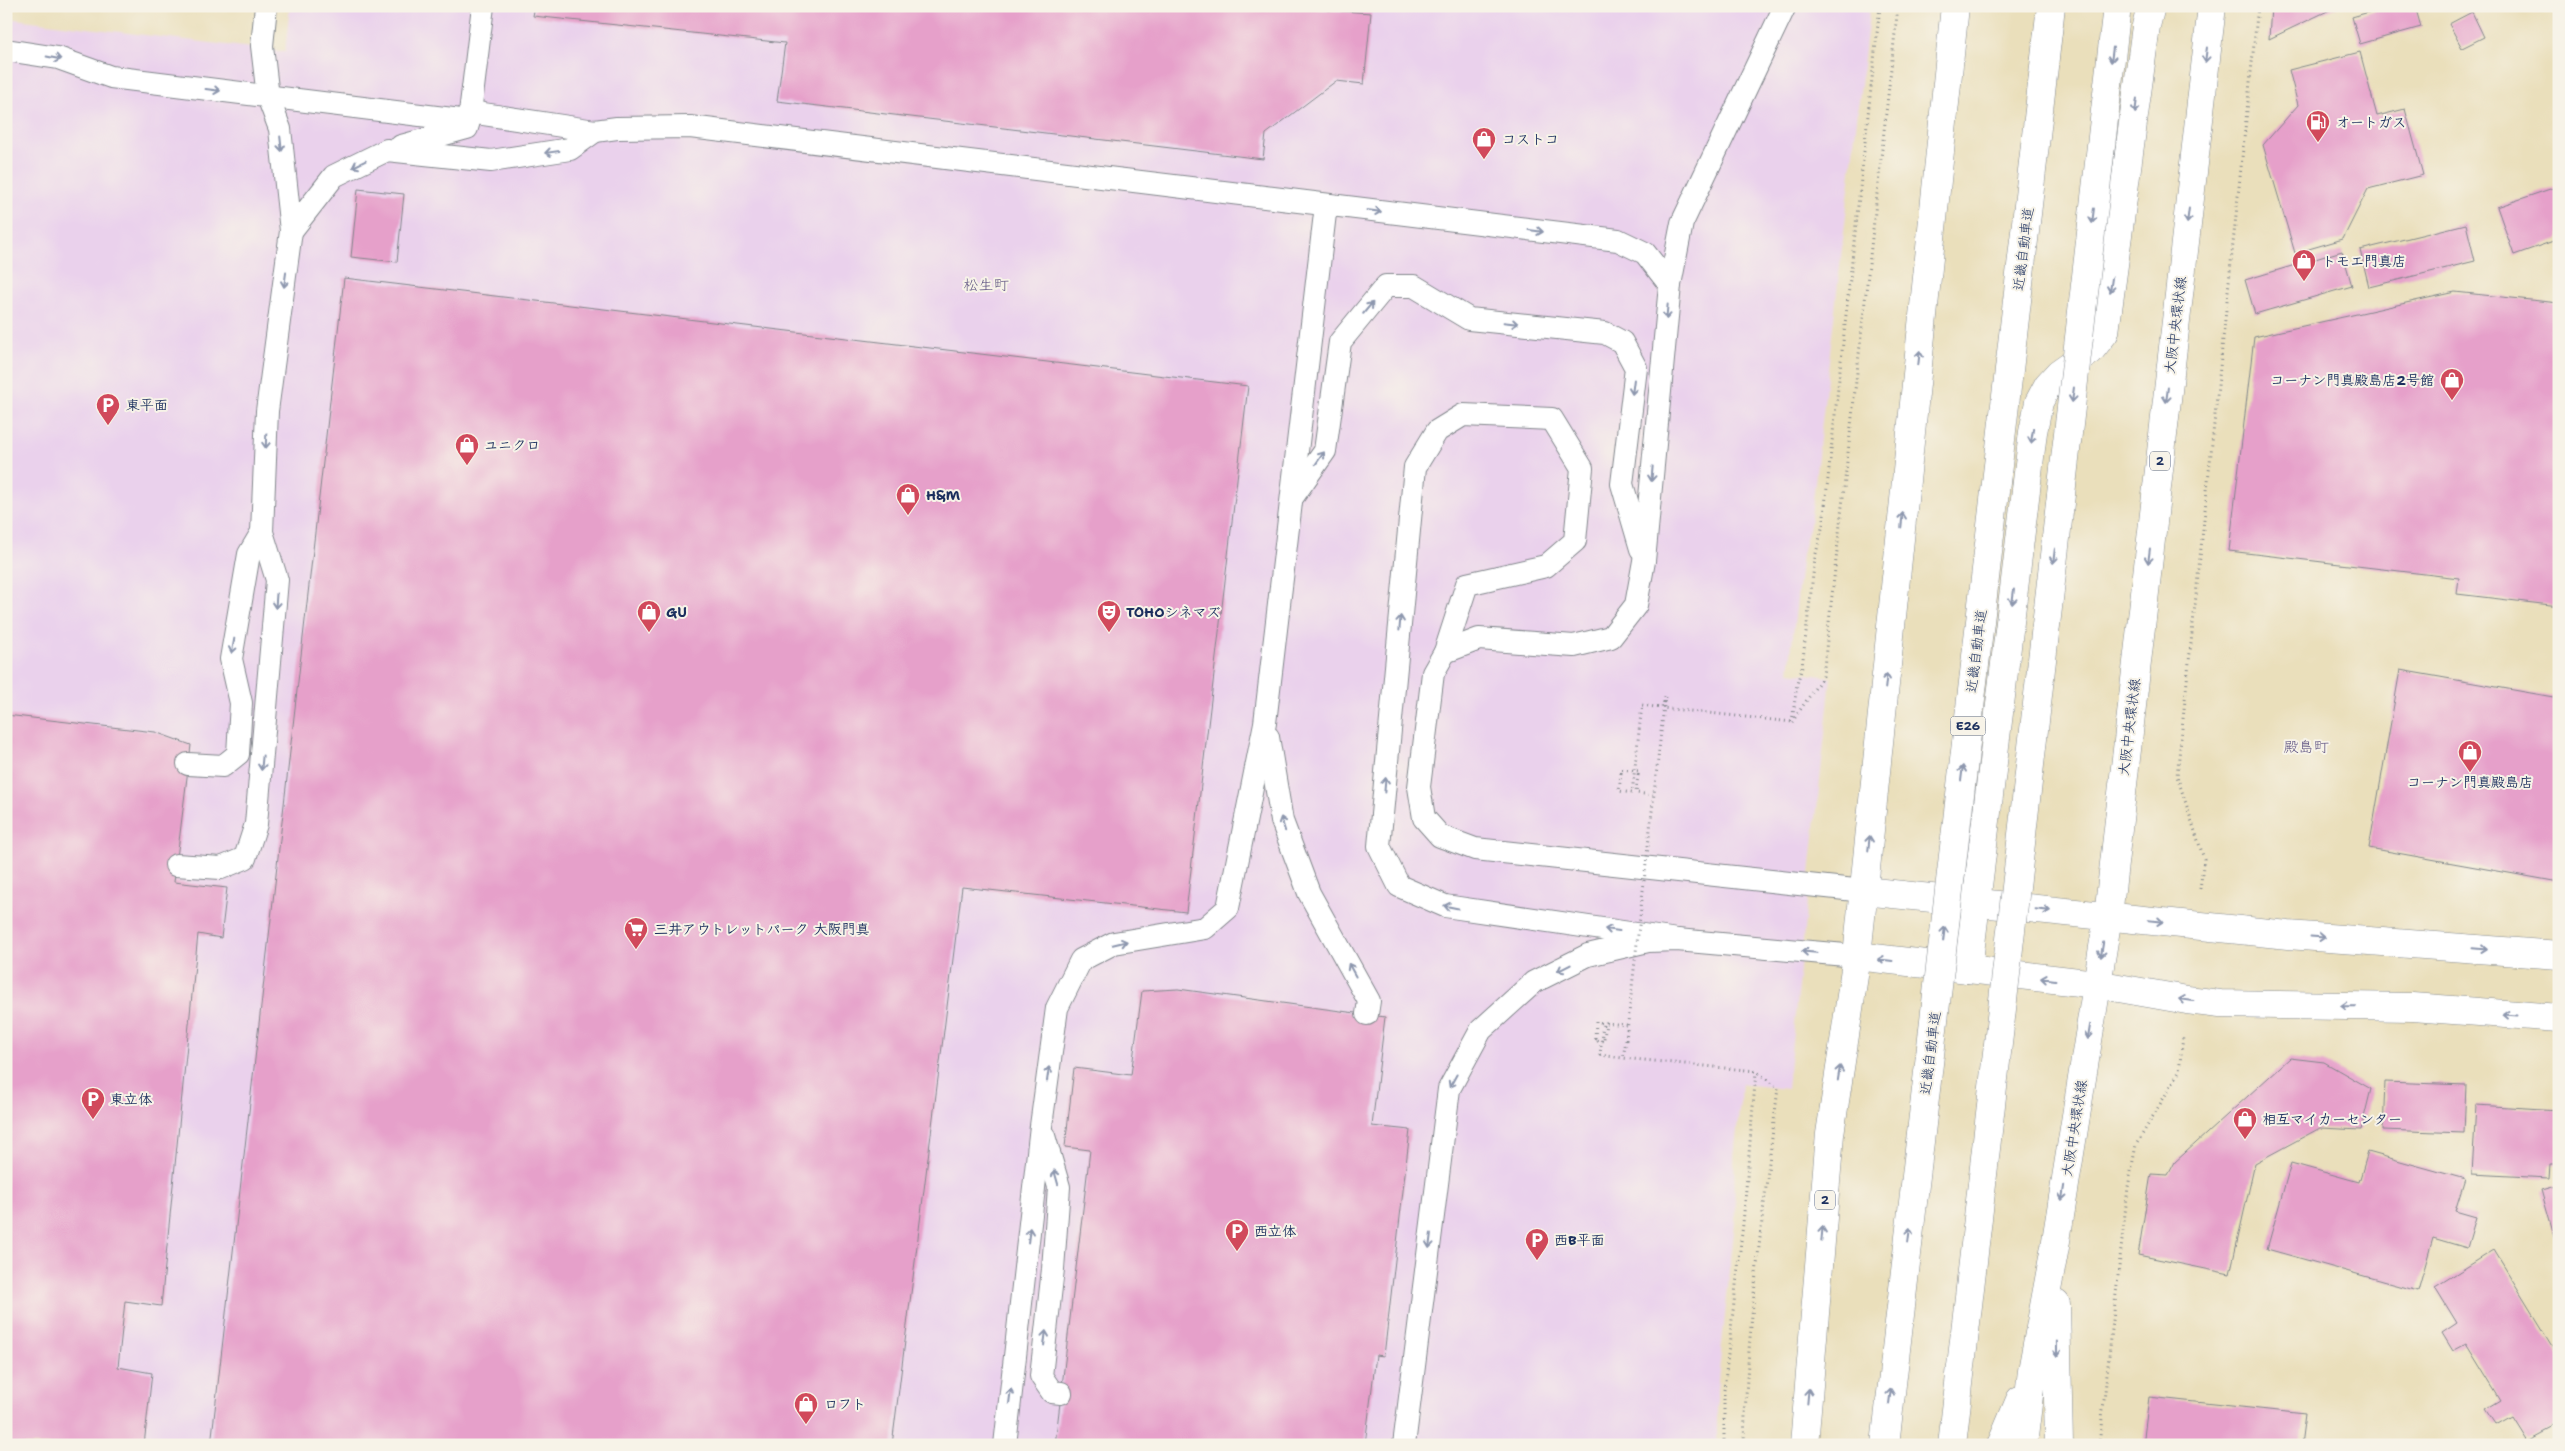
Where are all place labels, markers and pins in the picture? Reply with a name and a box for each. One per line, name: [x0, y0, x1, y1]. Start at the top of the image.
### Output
fuel station icon: オートガス: [2305, 109, 2331, 143]
place label: オートガス: [2336, 113, 2406, 131]
shop icon: コストコ: [1471, 126, 1497, 160]
place label: コストコ: [1502, 130, 1559, 148]
shop icon: トモエ門真店: [2291, 248, 2317, 282]
place label: トモエ門真店: [2322, 252, 2406, 270]
shop icon: コーナン門真殿島店2号館: [2439, 367, 2465, 401]
place label: コーナン門真殿島店2号館: [2270, 371, 2434, 389]
parking icon: 東平面: [95, 392, 121, 426]
place label: 東平面: [126, 396, 168, 414]
shop icon: ユニクロ: [454, 432, 480, 466]
place label: ユニクロ: [484, 436, 540, 454]
shop icon: H&M: [895, 482, 921, 516]
place label: H&M: [926, 486, 961, 504]
shop icon: GU: [636, 599, 662, 633]
theatre icon: TOHOシネマズ: [1096, 599, 1122, 633]
place label: GU: [666, 603, 687, 621]
place label: TOHOシネマズ: [1126, 603, 1221, 621]
shop icon: コーナン門真殿島店: [2457, 739, 2483, 773]
place label: コーナン門真殿島店: [2407, 773, 2533, 791]
supermarket icon: 三井アウトレットパーク 大阪門真: [623, 916, 649, 950]
place label: 三井アウトレットパーク 大阪門真: [654, 920, 869, 938]
parking icon: 東立体: [80, 1086, 106, 1120]
place label: 東立体: [110, 1090, 153, 1108]
shop icon: 相互マイカーセンター: [2232, 1106, 2258, 1140]
place label: 相互マイカーセンター: [2262, 1110, 2402, 1128]
parking icon: 西立体: [1224, 1218, 1250, 1252]
place label: 西立体: [1254, 1222, 1297, 1240]
parking icon: 西B平面: [1524, 1227, 1550, 1261]
place label: 西B平面: [1554, 1231, 1605, 1249]
shop icon: ロフト: [793, 1391, 819, 1425]
place label: ロフト: [824, 1395, 866, 1413]

